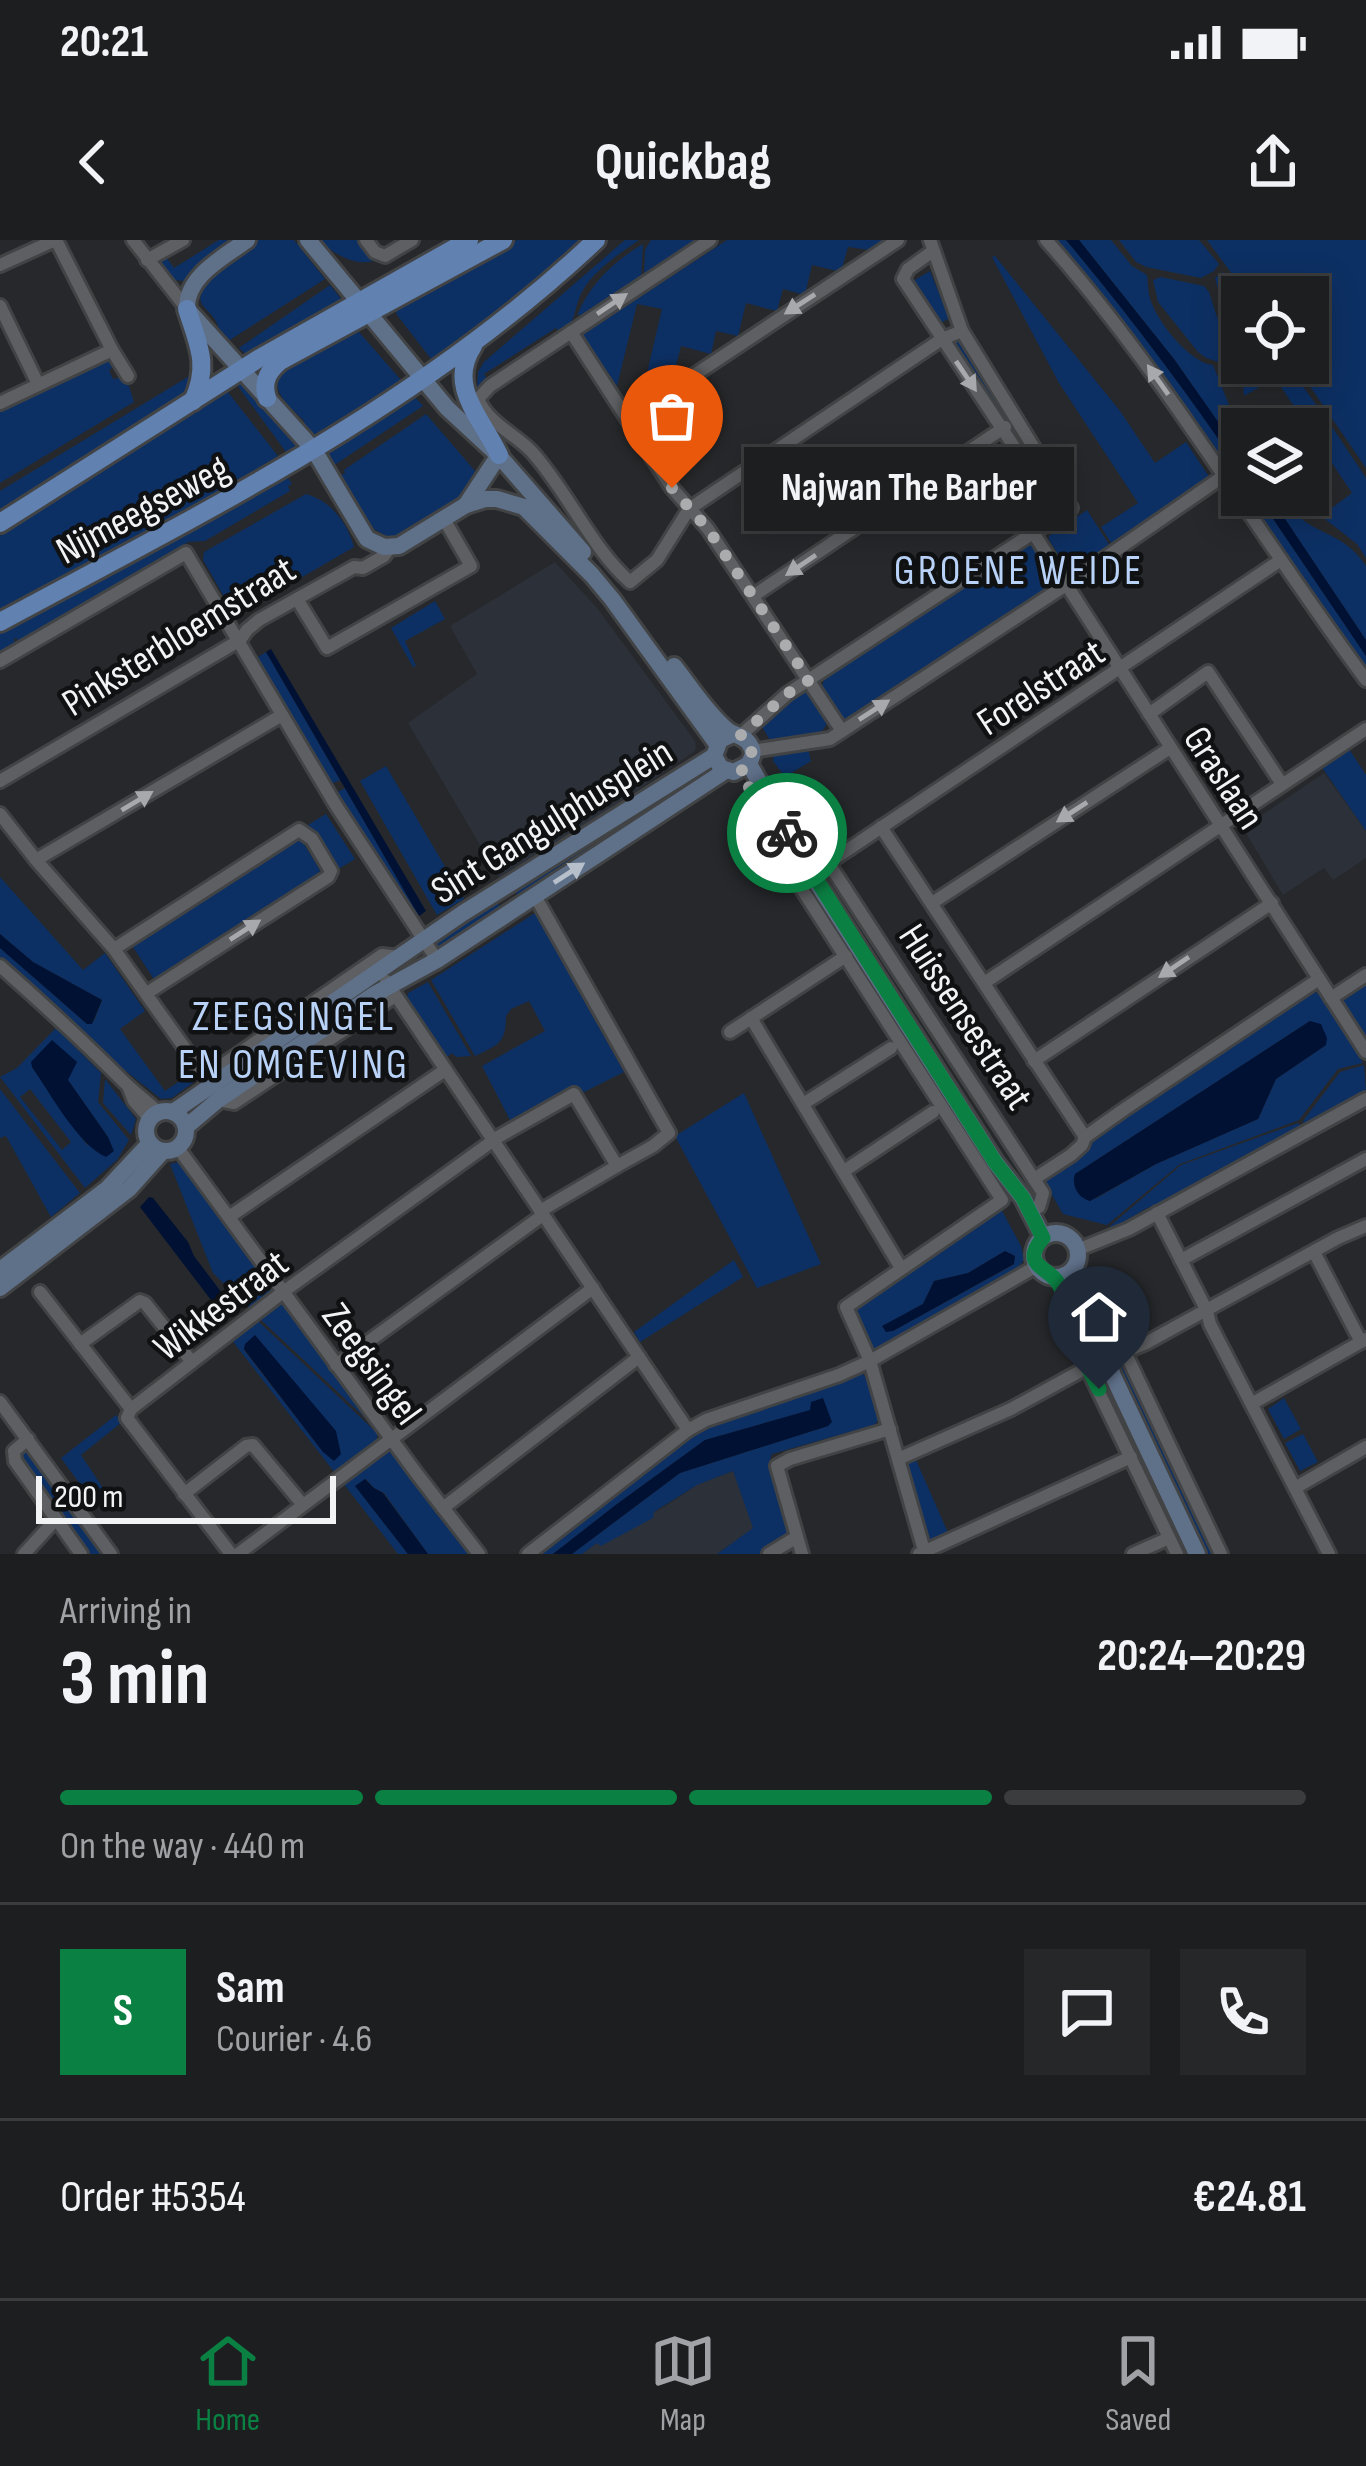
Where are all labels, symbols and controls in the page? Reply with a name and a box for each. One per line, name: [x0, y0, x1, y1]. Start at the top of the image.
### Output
text: 20:21: [60, 15, 148, 70]
icon: back: [60, 129, 126, 195]
icon: share: [1240, 129, 1306, 195]
text: Quickbag: [595, 130, 771, 195]
map controls: [1221, 276, 1329, 516]
button: locate: [1221, 276, 1329, 384]
one-way arrow: [596, 293, 629, 316]
one-way arrow: [784, 293, 817, 315]
one-way arrow: [955, 359, 977, 392]
one-way arrow: [1146, 364, 1170, 396]
pin: [621, 365, 723, 488]
icon: bag: [639, 383, 705, 449]
button: layers: [1221, 408, 1329, 516]
street label: Nijmeegseweg: [49, 445, 237, 575]
callout: Najwan The Barber: [744, 446, 1074, 530]
text: Najwan The Barber: [781, 465, 1037, 512]
district label: GROENE WEIDE: [894, 546, 1144, 597]
street label: Pinksterbloemstraat: [54, 547, 305, 728]
one-way arrow: [784, 554, 817, 576]
street label: Forelstraat: [969, 630, 1114, 747]
one-way arrow: [858, 700, 890, 722]
street label: Graslaan: [1172, 718, 1273, 839]
street label: Sint Gangulphusplein: [423, 729, 681, 915]
courier: [727, 773, 847, 893]
one-way arrow: [120, 791, 154, 812]
icon: bike: [754, 800, 820, 866]
one-way arrow: [1056, 800, 1088, 822]
one-way arrow: [553, 863, 586, 885]
street label: Huissensestraat: [888, 916, 1042, 1119]
one-way arrow: [229, 919, 262, 941]
one-way arrow: [1158, 955, 1190, 978]
district label: ZEEGSINGEL EN OMGEVING: [178, 992, 410, 1091]
street label: Wikkestraat: [145, 1240, 298, 1372]
pin: [1048, 1266, 1150, 1389]
icon: home: [1066, 1284, 1132, 1350]
street label: Zeegsingel: [311, 1295, 431, 1434]
scale bar: [36, 1470, 336, 1523]
text: 200 m: [54, 1477, 123, 1517]
text: Arriving in: [60, 1588, 192, 1635]
text: 20:24–20:29: [1097, 1629, 1306, 1684]
text: 3 min: [60, 1633, 209, 1726]
text: On the way · 440 m: [60, 1823, 305, 1870]
button: chat: [1024, 1949, 1150, 2075]
button: phone: [1180, 1949, 1306, 2075]
text: Sam: [216, 1961, 285, 2016]
text: S: [113, 1984, 133, 2039]
text: Courier · 4.6: [216, 2016, 372, 2063]
text: Order #5354: [60, 2170, 246, 2225]
text: €24.81: [1193, 2170, 1306, 2225]
tab: Home: [195, 2328, 261, 2440]
tab: Map: [650, 2328, 716, 2440]
tab: Saved: [1105, 2328, 1171, 2440]

